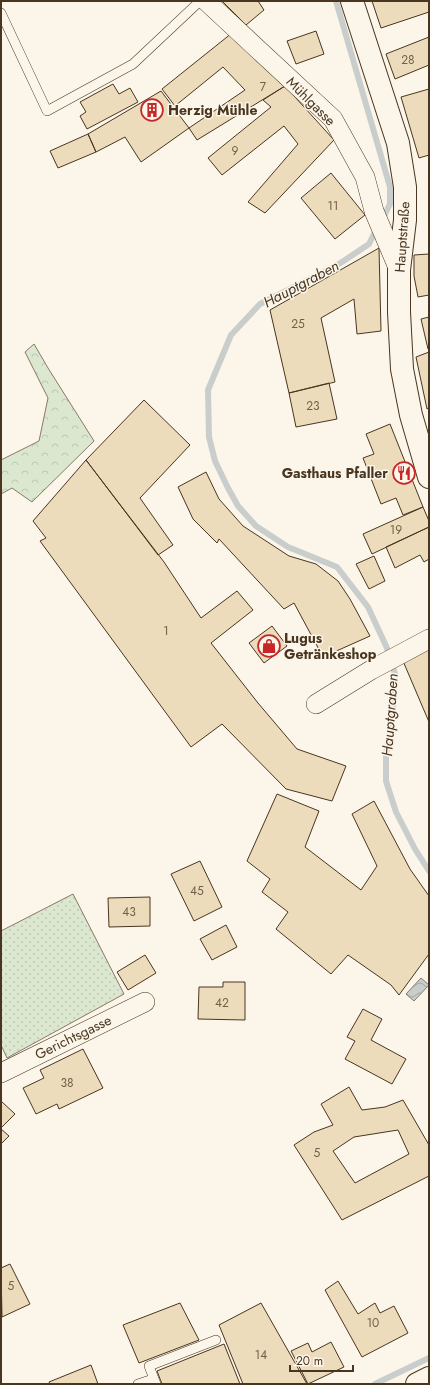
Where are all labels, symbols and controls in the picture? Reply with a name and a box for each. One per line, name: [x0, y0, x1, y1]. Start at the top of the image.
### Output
house number: 28: [401, 51, 415, 69]
street label: Mühlgasse: [282, 72, 340, 130]
house number: 7: [260, 78, 267, 96]
building icon: Herzig Mühle: [139, 97, 165, 123]
place label: Herzig Mühle: [168, 100, 257, 120]
house number: 9: [232, 142, 239, 160]
house number: 11: [328, 197, 338, 215]
street label: Hauptstraße: [390, 201, 414, 273]
water label: Hauptgraben: [259, 255, 343, 313]
house number: 25: [291, 315, 305, 333]
house number: 23: [306, 397, 320, 415]
restaurant icon: Gasthaus Pfaller: [391, 460, 417, 486]
place label: Gasthaus Pfaller: [282, 463, 388, 483]
house number: 19: [390, 521, 402, 539]
house number: 1: [163, 622, 169, 640]
place label: Lugus Getränkeshop: [284, 628, 377, 664]
shop icon: Lugus Getränkeshop: [256, 633, 282, 659]
water label: Hauptgraben: [376, 673, 404, 757]
house number: 45: [190, 882, 204, 900]
house number: 43: [122, 903, 136, 921]
house number: 42: [215, 994, 229, 1012]
street label: Gerichtsgasse: [31, 1010, 115, 1064]
house number: 38: [60, 1074, 74, 1092]
house number: 5: [314, 1144, 321, 1162]
house number: 5: [8, 1277, 15, 1295]
house number: 10: [367, 1314, 379, 1332]
house number: 14: [255, 1346, 267, 1364]
scale bar: [290, 1347, 353, 1373]
text: 20 m: [296, 1352, 323, 1370]

